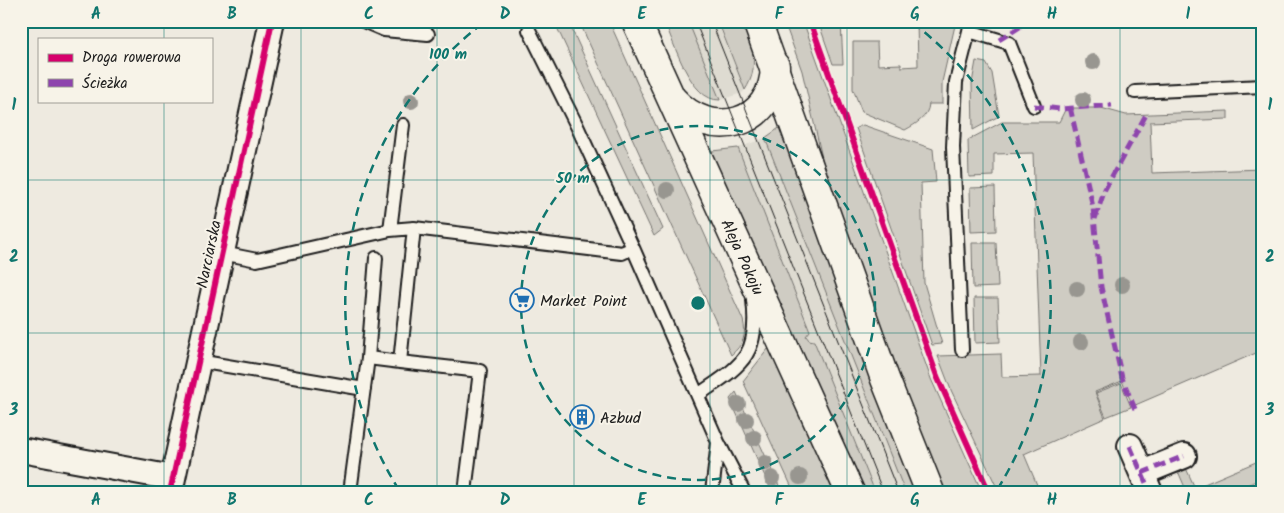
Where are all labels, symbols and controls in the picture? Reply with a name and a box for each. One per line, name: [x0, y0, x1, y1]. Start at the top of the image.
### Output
text: A: [91, 2, 101, 27]
text: B: [227, 2, 237, 27]
text: C: [364, 2, 374, 27]
text: D: [500, 2, 511, 27]
text: E: [638, 2, 648, 27]
text: F: [775, 2, 785, 27]
text: G: [910, 2, 920, 27]
text: H: [1047, 2, 1057, 27]
text: I: [1186, 2, 1191, 27]
legend: [38, 38, 212, 102]
text: 100 m: [429, 43, 467, 67]
text: Droga rowerowa: [82, 46, 181, 70]
text: Ścieżka: [82, 72, 127, 96]
text: 1: [12, 93, 17, 118]
text: 1: [1268, 93, 1273, 118]
text: 50 m: [555, 167, 590, 191]
street label: Aleja Pokoju: [714, 215, 770, 300]
street label: Narciarska: [190, 218, 229, 291]
text: 2: [9, 245, 19, 270]
text: 2: [1265, 245, 1275, 270]
supermarket icon: Market Point: [509, 287, 535, 313]
place label: Market Point: [540, 289, 628, 314]
centre of rings: [689, 294, 707, 312]
text: 3: [9, 398, 19, 423]
text: 3: [1265, 398, 1275, 423]
building icon: Azbud: [569, 404, 595, 430]
place label: Azbud: [600, 406, 642, 431]
text: A: [91, 488, 101, 513]
text: B: [227, 488, 237, 513]
text: C: [364, 488, 374, 513]
text: D: [500, 488, 511, 513]
text: E: [638, 488, 648, 513]
text: F: [775, 488, 785, 513]
text: G: [910, 488, 920, 513]
text: H: [1047, 488, 1057, 513]
text: I: [1186, 488, 1191, 513]

